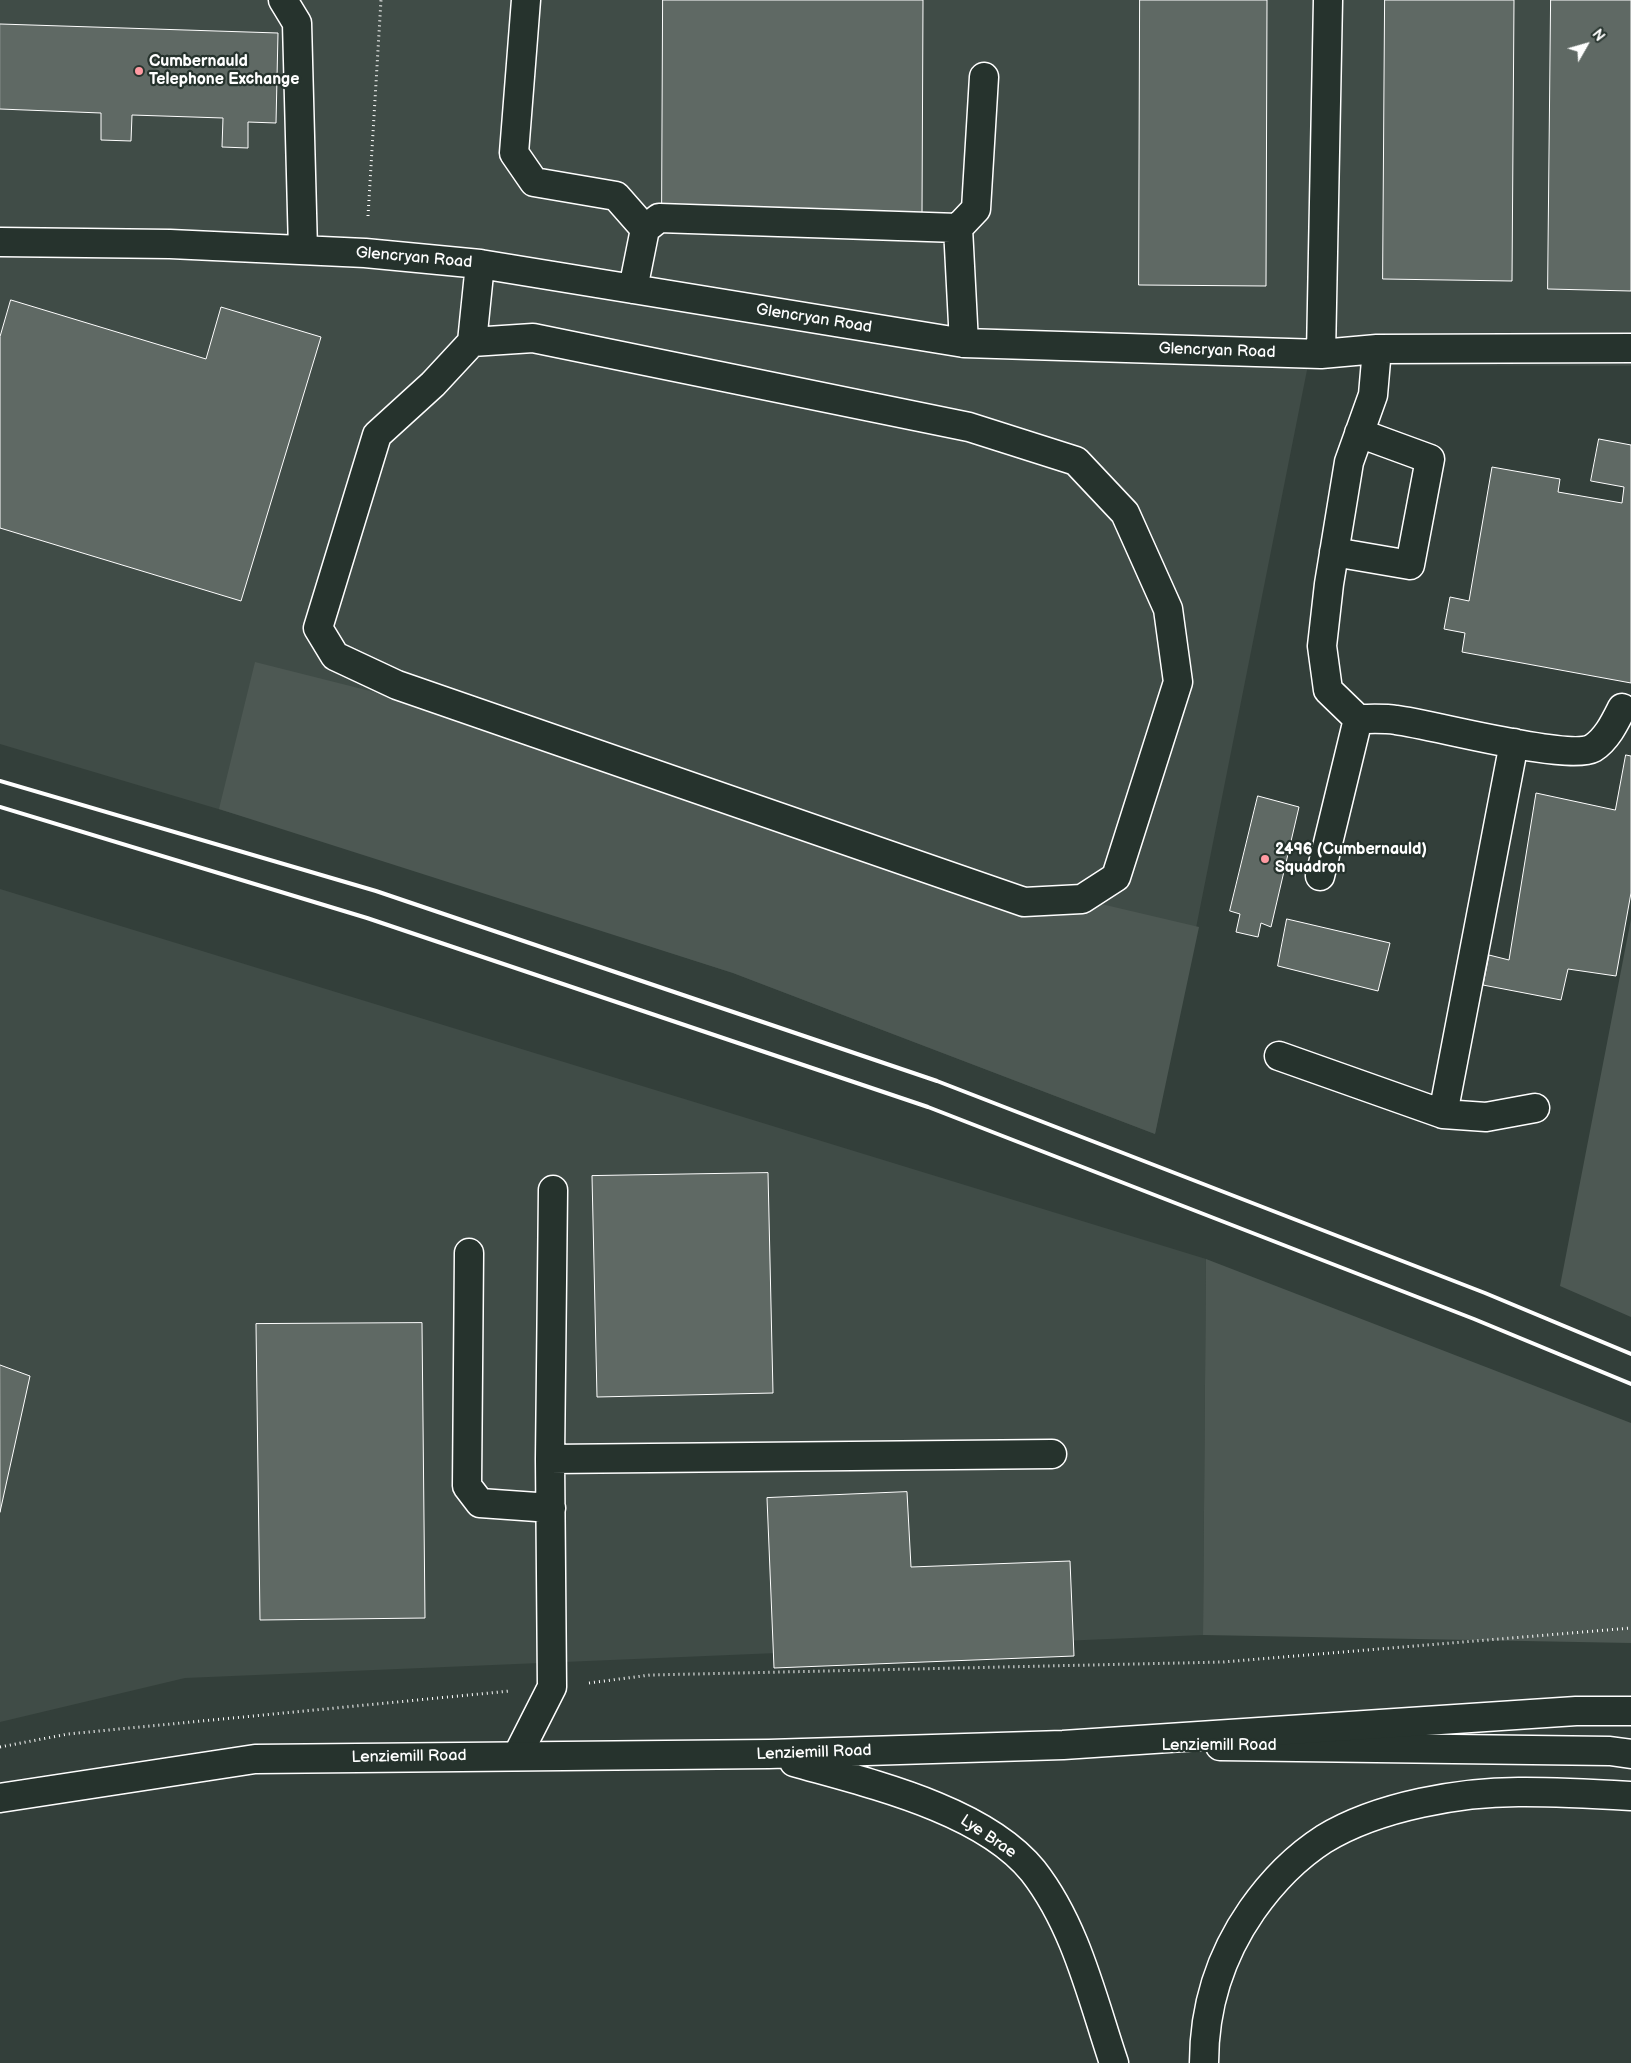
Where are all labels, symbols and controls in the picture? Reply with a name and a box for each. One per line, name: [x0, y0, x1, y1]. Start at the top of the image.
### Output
north arrow: [1561, 20, 1611, 70]
text: N: [1588, 26, 1608, 45]
place label: Cumbernauld Telephone Exchange: [149, 52, 299, 90]
marker: Cumbernauld Telephone Exchange: [133, 65, 145, 77]
street label: Glencryan Road: [355, 243, 473, 273]
street label: Glencryan Road: [755, 300, 873, 338]
street label: Glencryan Road: [1158, 339, 1276, 363]
place label: 2496 (Cumbernauld) Squadron: [1275, 840, 1427, 878]
marker: 2496 (Cumbernauld) Squadron: [1259, 853, 1271, 865]
street label: Lenziemill Road: [1161, 1736, 1277, 1756]
street label: Lenziemill Road: [756, 1741, 872, 1765]
street label: Lenziemill Road: [351, 1746, 467, 1768]
street label: Lye Brae: [956, 1811, 1020, 1863]

